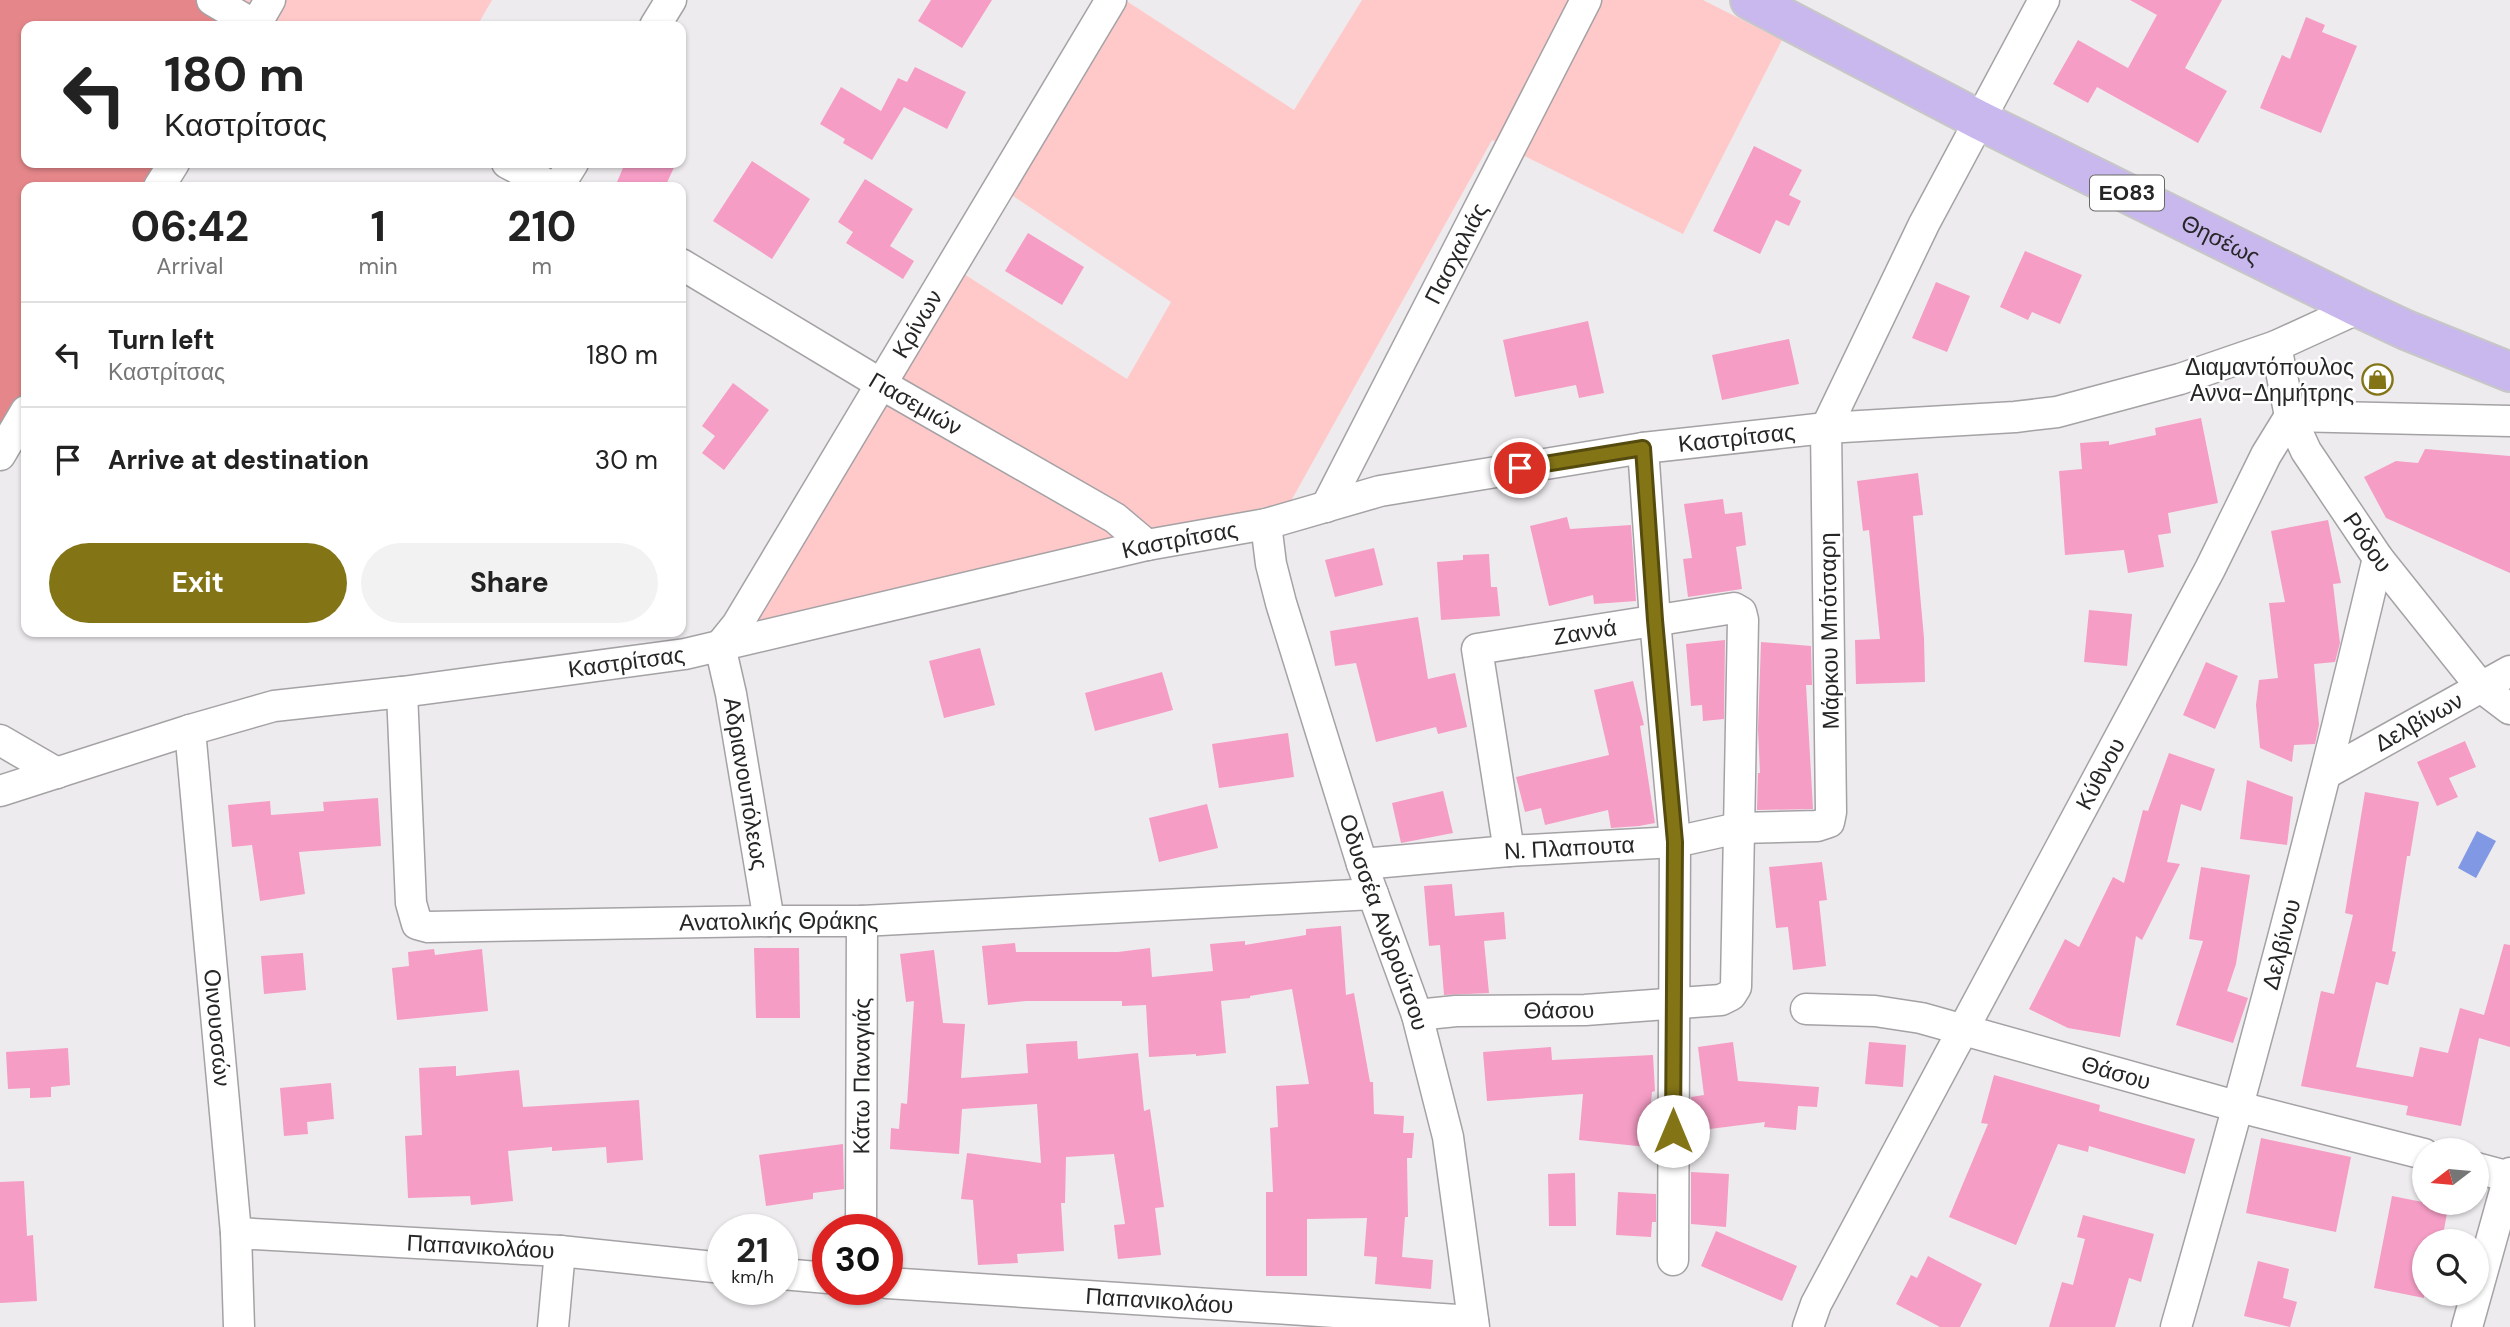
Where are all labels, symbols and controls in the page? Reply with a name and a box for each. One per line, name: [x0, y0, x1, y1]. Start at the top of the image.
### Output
text: 180 m: [164, 42, 305, 106]
icon: left: [49, 49, 140, 140]
text: Καστρίτσας: [164, 104, 327, 146]
road number: ΕΟ83: [2090, 176, 2164, 210]
street label: Πασχαλιάς: [1418, 198, 1494, 309]
text: 06:42: [131, 199, 249, 254]
text: 1: [370, 199, 386, 254]
text: 210: [507, 199, 576, 254]
street label: Θησέως: [2176, 207, 2265, 272]
text: Arrival: [156, 251, 223, 281]
text: min: [359, 251, 398, 281]
text: m: [532, 251, 552, 281]
street label: Κρίνων: [885, 284, 949, 364]
text: Turn left: [108, 323, 215, 357]
icon: left: [49, 336, 87, 374]
text: 180 m: [586, 338, 658, 372]
place label: Διαμαντόπουλος Αννα-Δημήτρης: [2185, 352, 2354, 408]
text: Καστρίτσας: [108, 357, 225, 387]
shop icon: Διαμαντόπουλος Αννα-Δημήτρης: [2360, 363, 2394, 397]
street label: Γιασεμιών: [863, 365, 967, 442]
street label: Καστρίτσας: [1677, 416, 1796, 459]
pin: [1490, 438, 1550, 498]
icon: arrive: [49, 441, 87, 479]
text: Arrive at destination: [108, 443, 369, 477]
text: 30 m: [595, 443, 658, 477]
icon: arrive: [1501, 449, 1539, 487]
street label: Ρόδου: [2337, 506, 2399, 579]
street label: Καστρίτσας: [1119, 514, 1240, 565]
street label: Μάρκου Μπότσαρη: [1812, 532, 1846, 730]
button: Exit: [49, 543, 347, 623]
button: Share: [361, 543, 658, 623]
street label: Ζαννά: [1551, 612, 1619, 652]
street label: Καστρίτσας: [566, 639, 686, 685]
street label: Δελβίνων: [2369, 685, 2468, 758]
street label: Αδριανουπόλεως: [717, 695, 775, 872]
street label: Κύθνου: [2069, 732, 2132, 815]
street label: Οδυσσέα Ανδρούτσου: [1332, 810, 1435, 1033]
street label: Ν. Πλαπουτα: [1503, 829, 1635, 866]
street label: Δελβίνου: [2255, 896, 2308, 993]
street label: Ανατολικής Θράκης: [679, 905, 879, 938]
street label: Οινουσσών: [197, 968, 238, 1088]
street label: Θάσου: [1523, 994, 1595, 1025]
street label: Κάτω Παναγιάς: [846, 997, 877, 1155]
street label: Θάσου: [2078, 1049, 2154, 1097]
position arrow: [1636, 1094, 1710, 1168]
north arrow: [2412, 1138, 2488, 1214]
map controls: [2412, 1138, 2489, 1306]
speed limit sign: 30: [812, 1214, 903, 1305]
text: 21: [736, 1227, 769, 1273]
street label: Παπανικολάου: [406, 1228, 555, 1266]
button: search: [2412, 1229, 2489, 1306]
text: km/h: [731, 1265, 774, 1289]
street label: Παπανικολάου: [1085, 1281, 1234, 1320]

